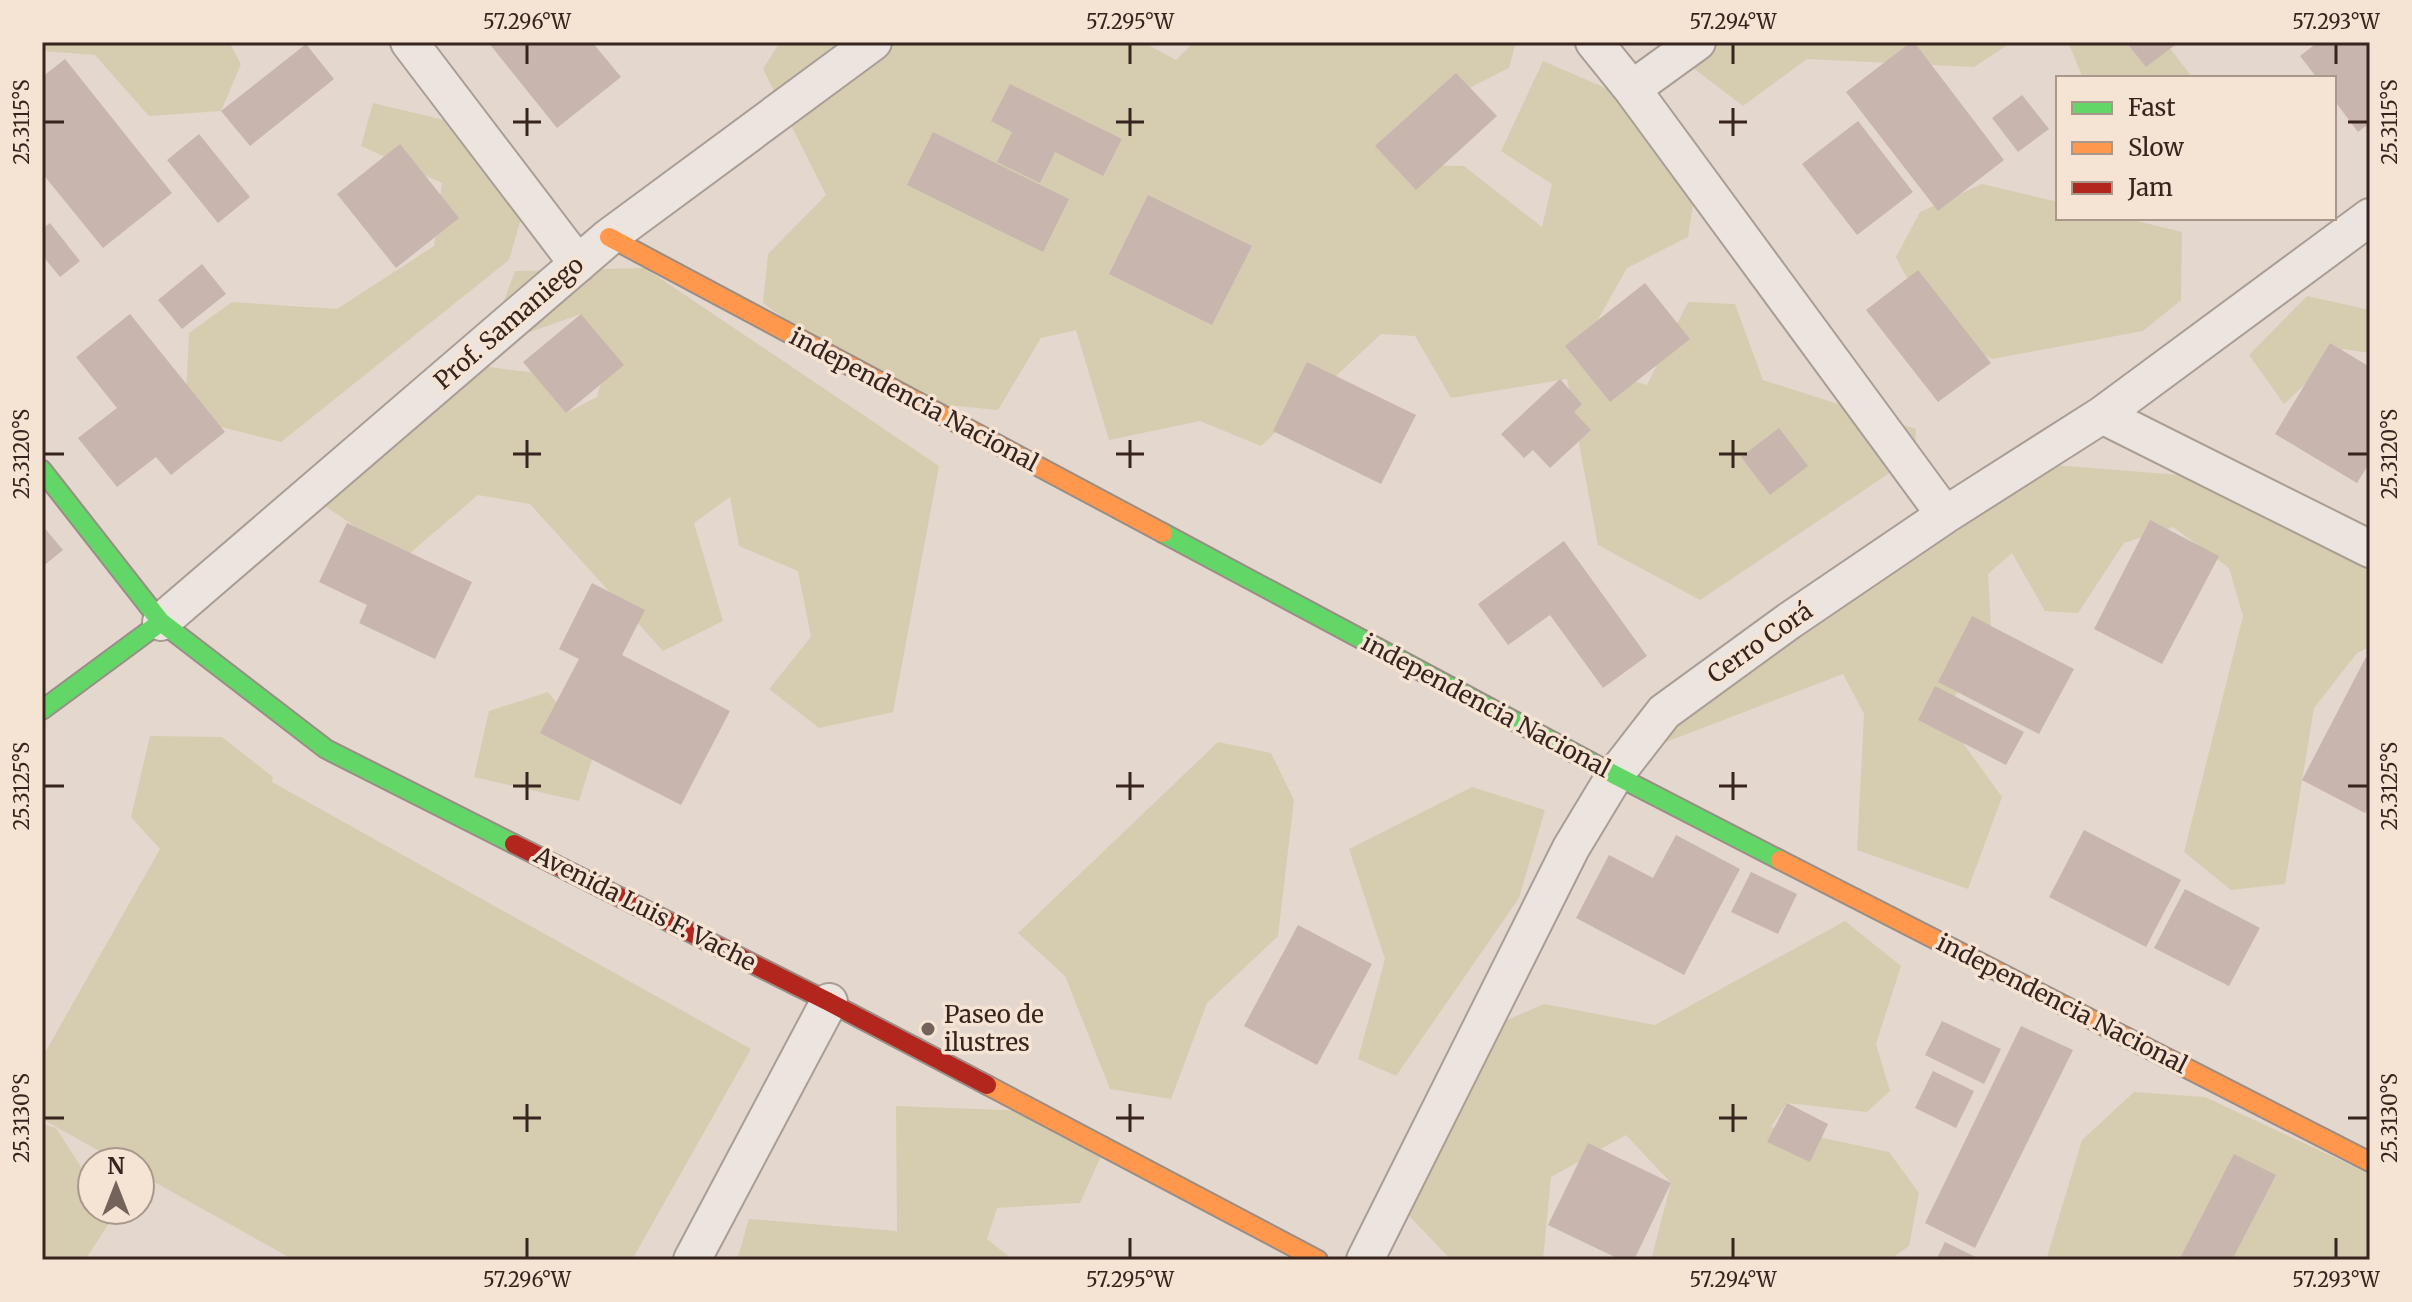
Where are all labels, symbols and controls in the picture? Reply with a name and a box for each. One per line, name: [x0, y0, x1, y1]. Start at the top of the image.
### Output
text: 57.296°W: [483, 9, 572, 34]
text: 57.295°W: [1086, 9, 1175, 34]
text: 57.294°W: [1690, 9, 1778, 34]
text: 57.293°W: [2292, 9, 2381, 34]
legend: [2056, 76, 2336, 220]
text: 25.3115°S: [9, 79, 34, 165]
text: 25.3115°S: [2377, 79, 2402, 165]
text: Fast: [2128, 92, 2176, 123]
text: Slow: [2128, 132, 2184, 163]
text: Jam: [2127, 172, 2173, 203]
street label: Prof. Samaniego: [427, 249, 590, 396]
street label: independencia Nacional: [785, 321, 1044, 478]
text: 25.3120°S: [9, 409, 34, 499]
text: 25.3120°S: [2377, 409, 2402, 499]
street label: Cerro Corá: [1701, 595, 1818, 690]
street label: independencia Nacional: [1357, 627, 1616, 784]
text: 25.3125°S: [9, 742, 34, 830]
text: 25.3125°S: [2377, 742, 2402, 830]
street label: Avenida Luis F. Vache: [528, 839, 761, 978]
street label: independencia Nacional: [1932, 927, 2193, 1080]
place label: Paseo de ilustres: [944, 999, 1044, 1058]
marker: Paseo de ilustres: [919, 1020, 937, 1038]
text: 25.3130°S: [9, 1073, 34, 1163]
text: 25.3130°S: [2377, 1073, 2402, 1163]
north arrow: [76, 1146, 156, 1226]
text: N: [107, 1152, 125, 1180]
text: 57.296°W: [483, 1267, 572, 1292]
text: 57.295°W: [1086, 1267, 1175, 1292]
text: 57.294°W: [1690, 1267, 1778, 1292]
text: 57.293°W: [2292, 1267, 2381, 1292]

